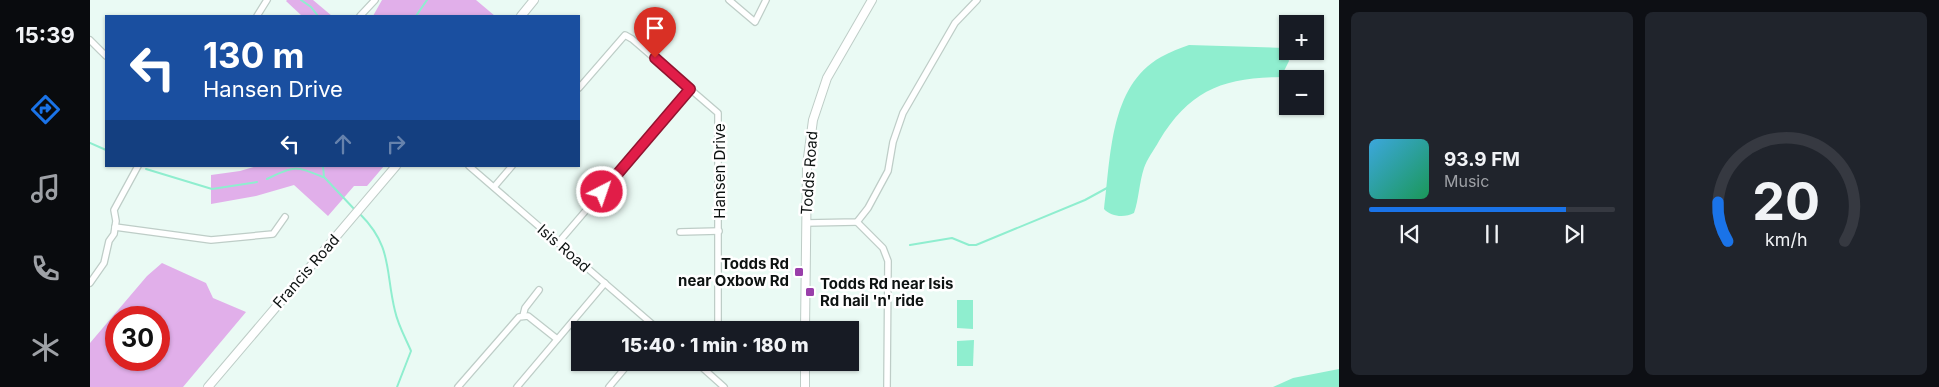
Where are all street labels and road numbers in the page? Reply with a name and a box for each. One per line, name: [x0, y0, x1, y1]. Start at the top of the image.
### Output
street label: Hansen Drive: [710, 123, 729, 219]
street label: Todds Road: [797, 130, 821, 216]
street label: Isis Road: [534, 220, 594, 276]
street label: Francis Road: [269, 230, 343, 312]

